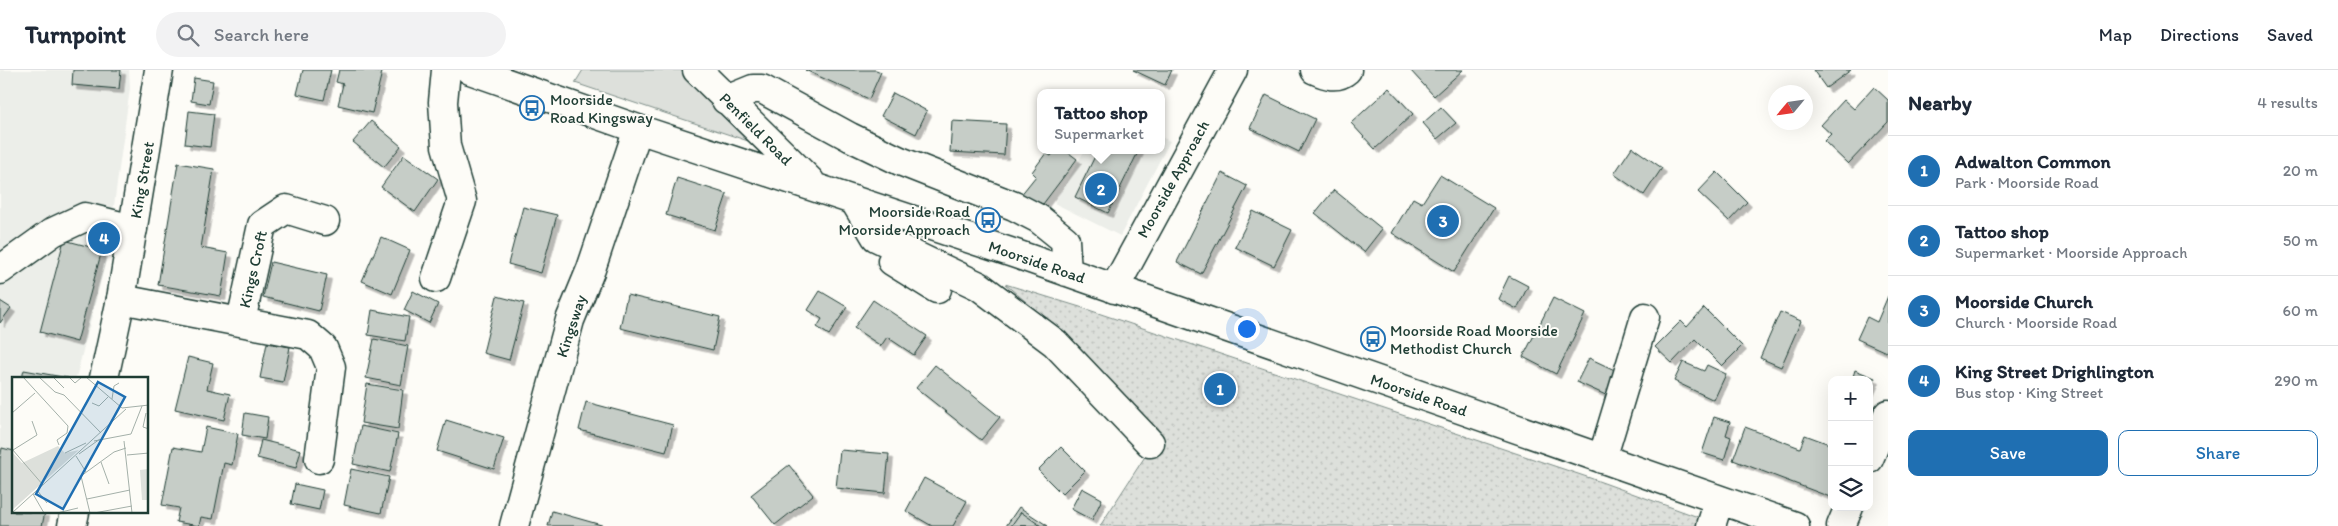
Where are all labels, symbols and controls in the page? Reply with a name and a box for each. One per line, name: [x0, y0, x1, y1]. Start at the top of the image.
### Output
search box: [156, 12, 506, 57]
text: Turnpoint: [25, 20, 126, 49]
icon: search: [174, 21, 202, 49]
text: Search here: [214, 23, 309, 46]
text: Map: [2099, 24, 2132, 46]
text: Directions: [2160, 24, 2239, 46]
text: Saved: [2267, 24, 2313, 46]
north arrow: [1768, 85, 1813, 130]
street label: Penfield Road: [716, 89, 796, 169]
popup: [1037, 89, 1165, 154]
place label: Moorside Road Kingsway: [550, 90, 653, 127]
text: Nearby: [1908, 90, 1972, 115]
text: 4 results: [2257, 93, 2318, 112]
bus stop icon: Moorside Road Kingsway: [519, 95, 545, 121]
text: Tattoo shop: [1054, 101, 1148, 124]
street label: Moorside Approach: [1133, 117, 1213, 241]
text: Supermarket: [1054, 124, 1144, 143]
street label: King Street: [126, 140, 158, 220]
text: Adwalton Common: [1955, 150, 2111, 173]
text: 1: [1920, 161, 1928, 180]
text: 20 m: [2283, 161, 2318, 180]
pin: 2: [1085, 170, 1117, 208]
text: Park · Moorside Road: [1955, 173, 2099, 192]
place label: Moorside Road Moorside Approach: [839, 202, 970, 239]
pin: 3: [1427, 202, 1459, 240]
bus stop icon: Moorside Road Moorside Approach: [975, 207, 1001, 233]
pin: 4: [88, 219, 120, 257]
text: Tattoo shop: [1955, 220, 2049, 243]
street label: Kings Croft: [235, 228, 271, 310]
text: 2: [1920, 231, 1928, 250]
text: 50 m: [2283, 231, 2318, 250]
street label: Moorside Road: [986, 237, 1088, 288]
text: Supermarket · Moorside Approach: [1955, 243, 2187, 262]
text: Moorside Church: [1955, 290, 2093, 313]
street label: Kingsway: [552, 292, 590, 360]
text: 3: [1920, 301, 1928, 320]
text: 60 m: [2283, 301, 2318, 320]
text: Church · Moorside Road: [1955, 313, 2117, 332]
your location: [1234, 316, 1260, 342]
place label: Moorside Road Moorside Methodist Church: [1390, 321, 1558, 358]
bus stop icon: Moorside Road Moorside Methodist Church: [1360, 326, 1386, 352]
text: King Street Drighlington: [1955, 360, 2154, 383]
pin: 1: [1204, 370, 1236, 408]
street label: Moorside Road: [1368, 370, 1470, 421]
text: 4: [1919, 371, 1929, 390]
text: 290 m: [2274, 371, 2318, 390]
map controls: [1828, 376, 1873, 511]
button: +: [1828, 376, 1873, 421]
inset map: [12, 377, 149, 514]
text: Bus stop · King Street: [1955, 383, 2103, 402]
button: −: [1828, 421, 1873, 466]
button: Save: [1908, 430, 2108, 476]
button: Share: [2118, 430, 2318, 476]
button: layers: [1828, 466, 1873, 511]

